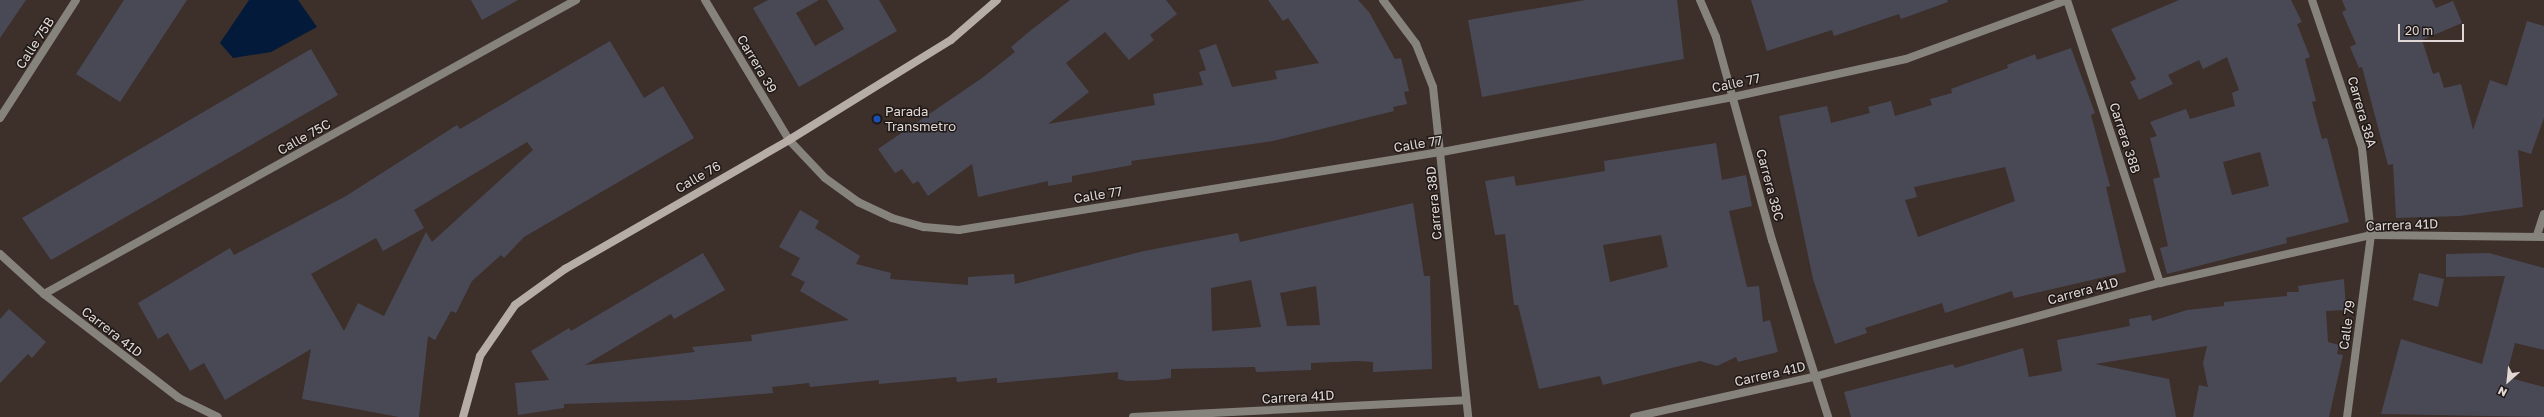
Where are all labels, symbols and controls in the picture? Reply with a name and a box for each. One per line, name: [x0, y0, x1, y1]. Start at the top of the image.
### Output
street label: Calle 75B: [13, 14, 57, 72]
scale bar: [2400, 16, 2466, 42]
text: 20 m: [2405, 23, 2433, 38]
street label: Carrera 39: [734, 32, 780, 96]
street label: Calle 77: [1710, 70, 1762, 96]
street label: Carrera 38A: [2344, 75, 2380, 149]
street label: Carrera 38B: [2106, 101, 2144, 175]
place label: Parada Transmetro: [885, 104, 956, 135]
marker: Parada Transmetro: [872, 114, 882, 124]
street label: Calle 75C: [275, 116, 333, 158]
street label: Calle 77: [1393, 132, 1443, 156]
street label: Carrera 38C: [1753, 147, 1787, 223]
street label: Calle 76: [672, 158, 724, 196]
street label: Carrera 38D: [1423, 166, 1445, 240]
street label: Calle 77: [1073, 183, 1123, 207]
street label: Carrera 41D: [2365, 216, 2439, 234]
street label: Carrera 41D: [2046, 274, 2120, 308]
street label: Calle 79: [2336, 299, 2358, 351]
street label: Carrera 41D: [79, 304, 145, 360]
street label: Carrera 41D: [1733, 358, 1807, 390]
north arrow: [2488, 361, 2528, 401]
text: N: [2496, 384, 2509, 400]
street label: Carrera 41D: [1261, 387, 1335, 407]

